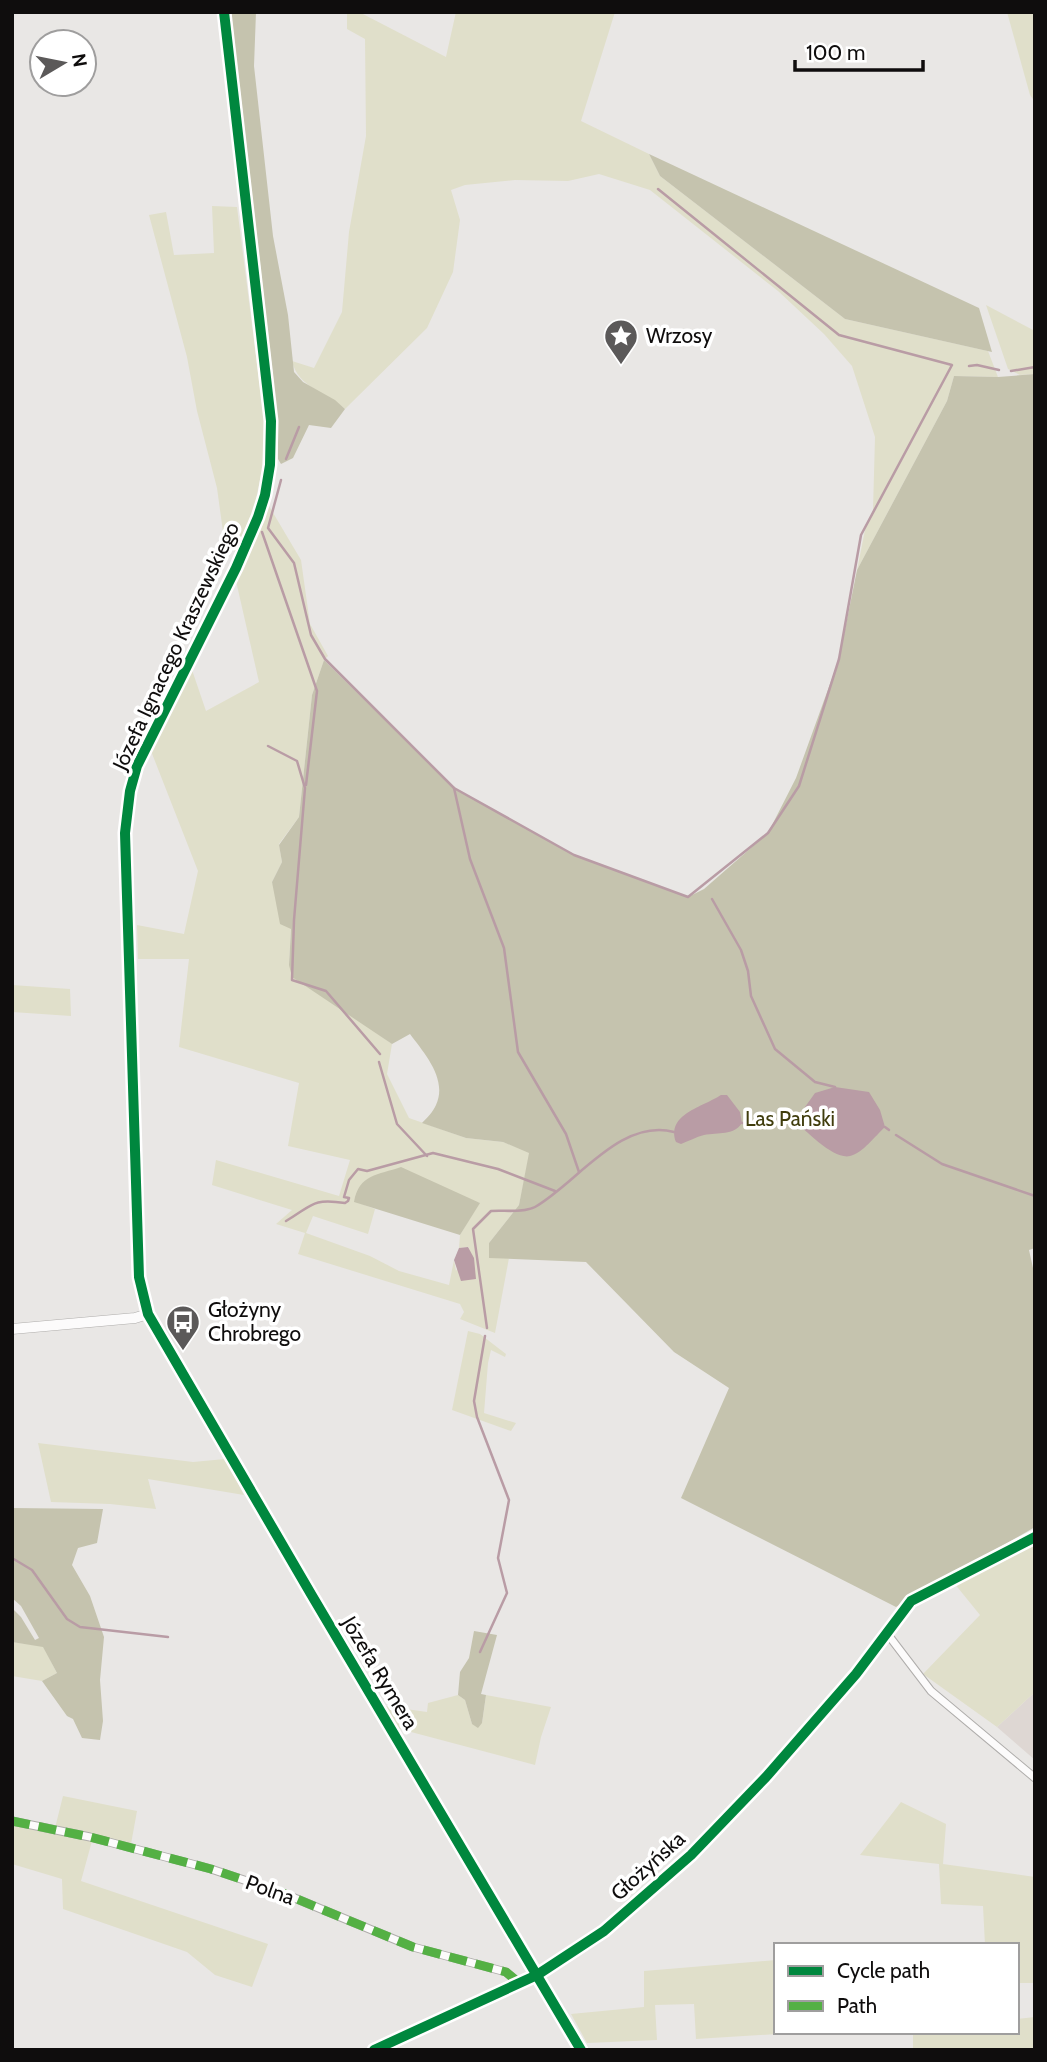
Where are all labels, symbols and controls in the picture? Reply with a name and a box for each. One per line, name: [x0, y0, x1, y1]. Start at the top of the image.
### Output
north arrow: [28, 28, 98, 98]
scale bar: [795, 28, 923, 72]
text: 100 m: [806, 40, 865, 65]
text: N: [67, 52, 92, 69]
place icon: Wrzosy: [602, 317, 640, 366]
place label: Wrzosy: [646, 323, 713, 348]
street label: Józefa Ignacego Kraszewskiego: [107, 518, 244, 775]
park label: Las Pański: [745, 1106, 835, 1131]
place label: Głożyny Chrobrego: [208, 1297, 301, 1346]
bus stop icon: Głożyny Chrobrego: [164, 1303, 202, 1352]
street label: Józefa Rymera: [336, 1611, 424, 1734]
street label: Głożyńska: [606, 1826, 690, 1905]
street label: Polna: [242, 1869, 298, 1910]
legend: [774, 1943, 1019, 2034]
text: Cycle path: [837, 1958, 930, 1983]
text: Path: [837, 1993, 877, 2018]

